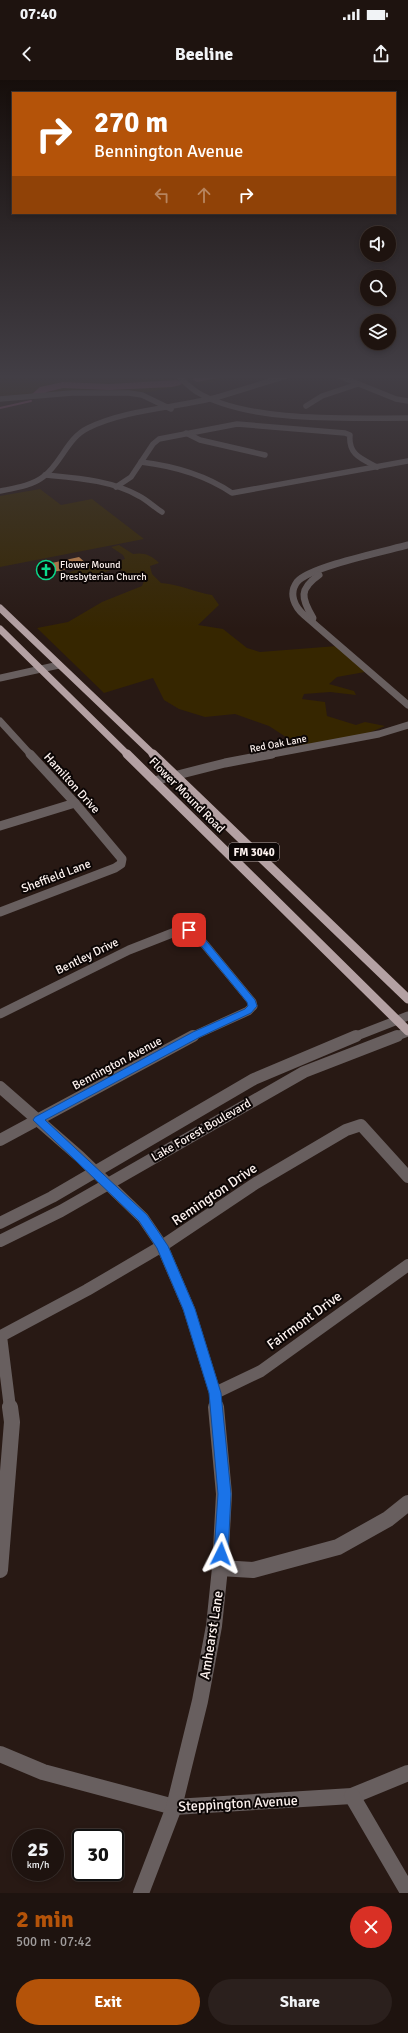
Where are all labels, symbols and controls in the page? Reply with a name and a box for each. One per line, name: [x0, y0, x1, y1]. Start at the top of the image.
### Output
text: 07:40: [20, 5, 57, 23]
icon: back: [16, 43, 38, 65]
text: Beeline: [175, 43, 233, 65]
icon: share: [370, 43, 392, 65]
text: 270 m: [94, 106, 168, 140]
icon: right: [28, 108, 80, 160]
text: Bennington Avenue: [94, 140, 243, 162]
icon: left: [151, 184, 173, 206]
icon: ahead: [193, 184, 215, 206]
icon: right: [235, 184, 257, 206]
map controls: [360, 226, 396, 350]
button: sound: [360, 226, 396, 262]
button: search: [360, 270, 396, 306]
button: layers: [360, 314, 396, 350]
church icon: Flower Mound Presbyterian Church: [35, 559, 57, 581]
place label: Flower Mound Presbyterian Church: [60, 559, 147, 583]
street label: Red Oak Lane: [249, 733, 308, 755]
street label: Hamilton Drive: [40, 750, 103, 817]
street label: Flower Mound Road: [146, 754, 228, 836]
road number: FM 3040: [229, 843, 279, 861]
street label: Sheffield Lane: [19, 856, 93, 897]
pin: [172, 913, 206, 947]
icon: arrive: [178, 919, 200, 941]
street label: Bentley Drive: [53, 935, 121, 978]
street label: Bennington Avenue: [70, 1033, 165, 1093]
street label: Lake Forest Boulevard: [149, 1096, 254, 1165]
street label: Remington Drive: [168, 1160, 260, 1229]
street label: Fairmont Drive: [264, 1288, 345, 1353]
position arrow: [200, 1533, 242, 1575]
street label: Amhearst Lane: [196, 1589, 227, 1681]
street label: Steppington Avenue: [178, 1792, 298, 1815]
speed limit sign: 30: [72, 1829, 124, 1881]
text: 25: [27, 1837, 49, 1862]
text: km/h: [27, 1859, 49, 1871]
text: 2 min: [16, 1904, 74, 1934]
button: close: [350, 1906, 392, 1948]
text: 500 m · 07:42: [16, 1934, 92, 1950]
button: Exit: [16, 1979, 200, 2025]
button: Share: [208, 1979, 392, 2025]

